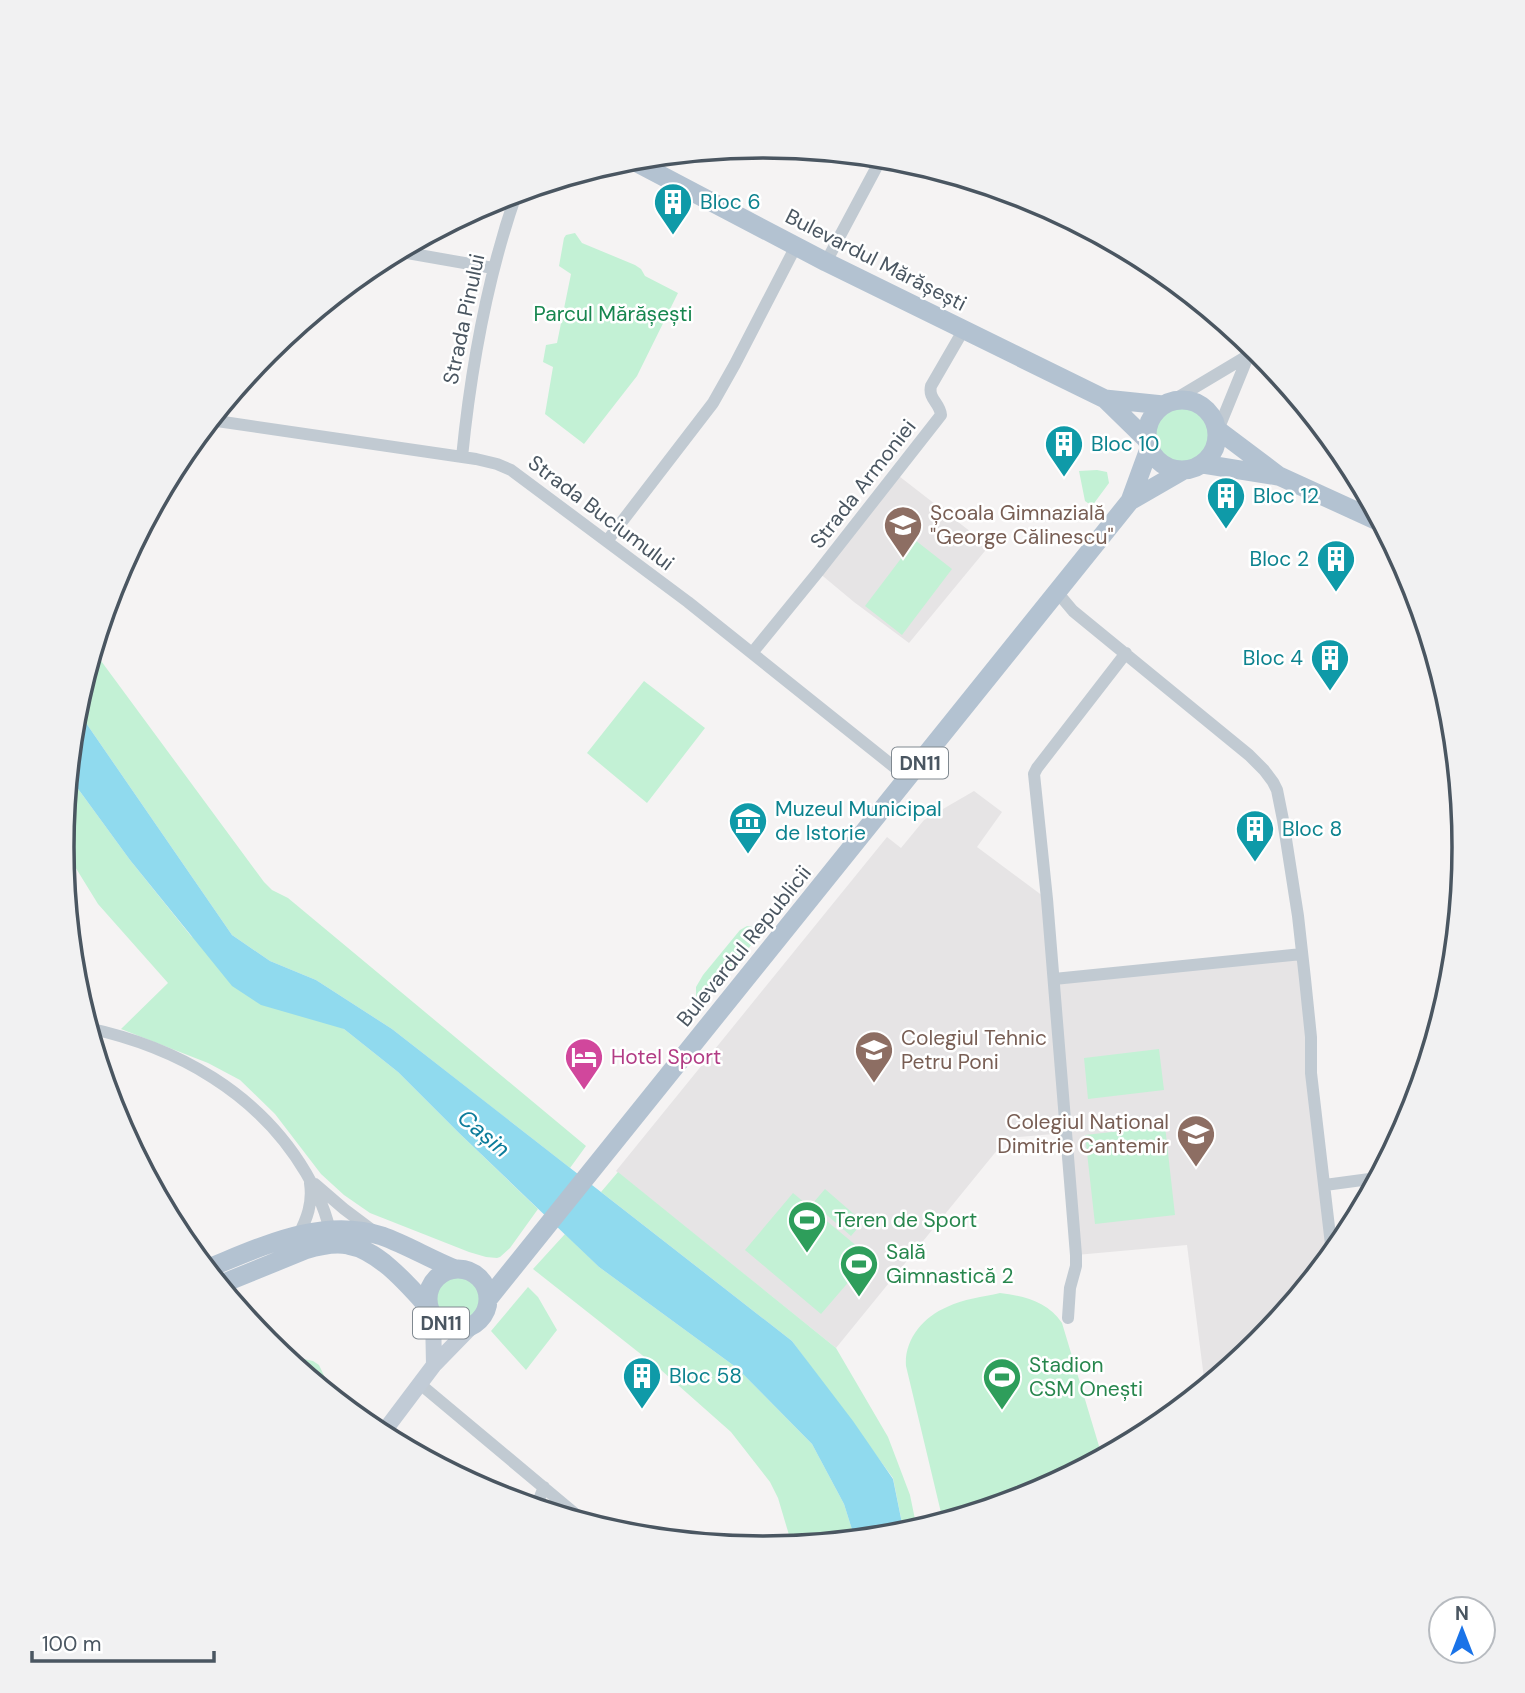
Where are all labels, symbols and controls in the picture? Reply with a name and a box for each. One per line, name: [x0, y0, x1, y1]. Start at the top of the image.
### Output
building icon: Bloc 6: [652, 181, 694, 236]
place label: Bloc 6: [700, 188, 761, 216]
street label: Bulevardul Mărășești: [781, 202, 971, 318]
street label: Strada Pinului: [436, 251, 492, 387]
park label: Parcul Mărășești: [534, 300, 692, 328]
street label: Strada Armoniei: [804, 414, 922, 554]
building icon: Bloc 10: [1043, 423, 1085, 478]
place label: Bloc 10: [1091, 430, 1159, 458]
street label: Strada Buciumului: [522, 449, 680, 577]
building icon: Bloc 12: [1205, 475, 1247, 530]
place label: Bloc 12: [1253, 482, 1319, 510]
place label: Școala Gimnazială "George Călinescu": [930, 499, 1114, 551]
school or university icon: Școala Gimnazială "George Călinescu": [882, 504, 924, 559]
building icon: Bloc 2: [1315, 538, 1357, 593]
place label: Bloc 2: [1250, 545, 1309, 573]
building icon: Bloc 4: [1309, 637, 1351, 692]
place label: Bloc 4: [1243, 644, 1303, 672]
road number: DN11: [892, 748, 948, 778]
place label: Muzeul Municipal de Istorie: [775, 795, 942, 847]
museum icon: Muzeul Municipal de Istorie: [727, 800, 769, 855]
building icon: Bloc 8: [1234, 808, 1276, 863]
place label: Bloc 8: [1282, 815, 1342, 843]
street label: Bulevardul Republicii: [670, 860, 818, 1032]
place label: Colegiul Tehnic Petru Poni: [901, 1024, 1047, 1076]
school or university icon: Colegiul Tehnic Petru Poni: [853, 1029, 895, 1084]
hotel icon: Hotel Sport: [563, 1036, 605, 1091]
place label: Hotel Sport: [611, 1043, 721, 1071]
water label: Cașin: [452, 1102, 516, 1164]
place label: Colegiul Național Dimitrie Cantemir: [997, 1108, 1169, 1160]
school or university icon: Colegiul Național Dimitrie Cantemir: [1175, 1113, 1217, 1168]
sports icon: Teren de Sport: [786, 1199, 828, 1254]
place label: Teren de Sport: [834, 1206, 977, 1234]
place label: Sală Gimnastică 2: [886, 1238, 1014, 1290]
sports icon: Sală Gimnastică 2: [838, 1243, 880, 1298]
road number: DN11: [413, 1308, 469, 1338]
place label: Stadion CSM Onești: [1029, 1351, 1143, 1403]
building icon: Bloc 58: [621, 1355, 663, 1410]
sports icon: Stadion CSM Onești: [981, 1356, 1023, 1411]
place label: Bloc 58: [669, 1362, 742, 1390]
north arrow: [1427, 1595, 1497, 1665]
text: N: [1455, 1601, 1469, 1626]
scale bar: [32, 1620, 214, 1664]
text: 100 m: [42, 1630, 102, 1658]

